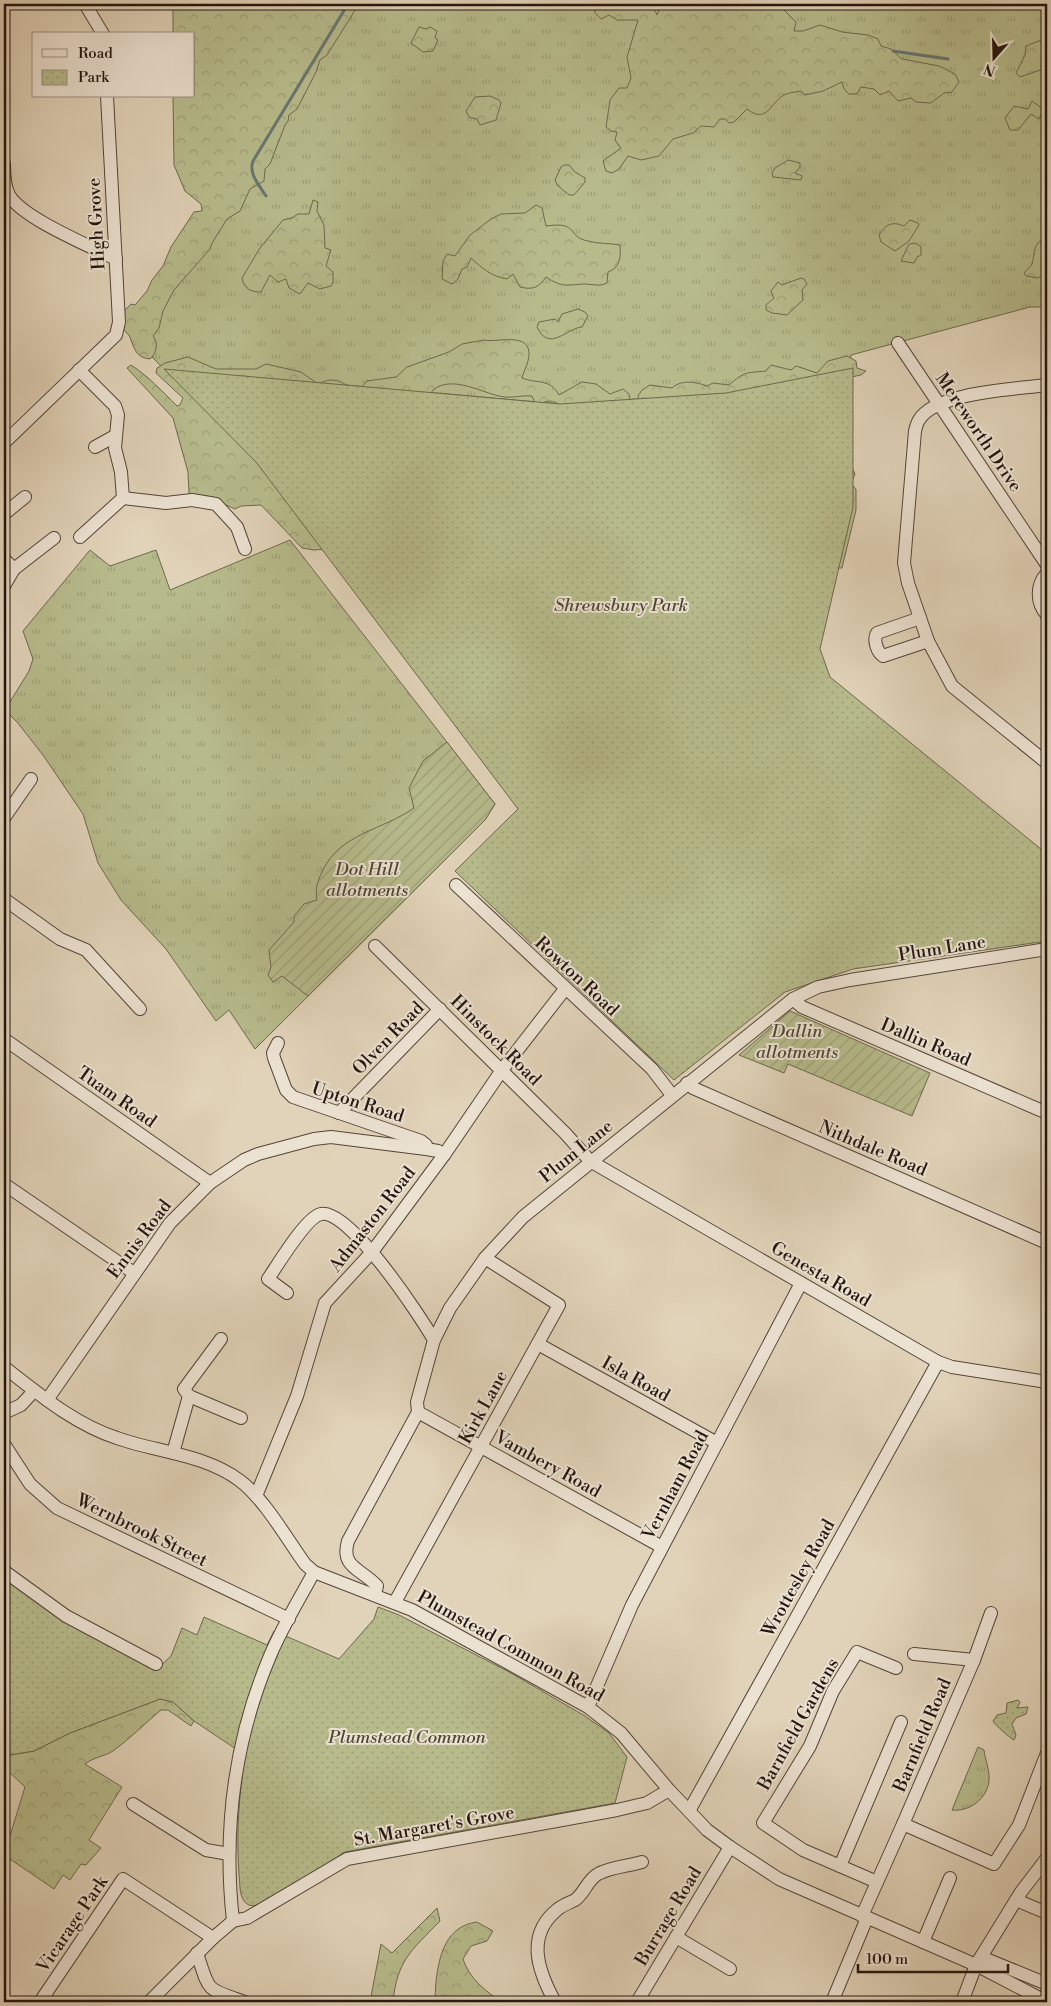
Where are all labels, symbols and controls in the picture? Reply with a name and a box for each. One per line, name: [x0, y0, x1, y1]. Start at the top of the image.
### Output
legend: [32, 32, 195, 98]
north arrow: [968, 32, 1018, 82]
text: Road: [78, 44, 113, 63]
text: N: [982, 59, 998, 80]
text: Park: [78, 68, 110, 87]
street label: High Grove: [83, 177, 110, 271]
street label: Mereworth Drive: [930, 368, 1027, 496]
park label: Shrewsbury Park: [554, 594, 688, 617]
park label: Dot Hill allotments: [326, 858, 409, 902]
street label: Plum Lane: [897, 930, 987, 967]
street label: Rowton Road: [530, 931, 624, 1022]
street label: Hinstock Road: [445, 990, 547, 1091]
street label: Olven Road: [348, 996, 430, 1080]
street label: Dallin Road: [877, 1013, 975, 1072]
park label: Dallin allotments: [756, 1020, 839, 1064]
street label: Tuam Road: [73, 1062, 162, 1134]
street label: Upton Road: [309, 1077, 408, 1128]
street label: Plum Lane: [535, 1115, 618, 1188]
street label: Nithdale Road: [815, 1115, 931, 1182]
street label: Admaston Road: [323, 1161, 421, 1277]
street label: Ennis Road: [102, 1195, 177, 1283]
street label: Genesta Road: [767, 1237, 875, 1313]
street label: Isla Road: [598, 1351, 675, 1408]
street label: Kirk Lane: [454, 1366, 513, 1448]
street label: Vambery Road: [490, 1425, 606, 1504]
street label: Vernham Road: [637, 1426, 714, 1545]
street label: Wernbrook Street: [72, 1488, 212, 1572]
street label: Wrottesley Road: [756, 1515, 841, 1642]
street label: Plumstead Common Road: [413, 1585, 609, 1708]
street label: Barnfield Gardens: [752, 1654, 844, 1795]
street label: Barnfield Road: [888, 1674, 957, 1797]
park label: Plumstead Common: [327, 1726, 487, 1749]
street label: St. Margaret's Grove: [352, 1801, 516, 1852]
street label: Burrage Road: [629, 1862, 707, 1971]
street label: Vicarage Park: [31, 1870, 114, 1978]
scale bar: [858, 1941, 1008, 1973]
text: 100 m: [866, 1950, 908, 1969]

